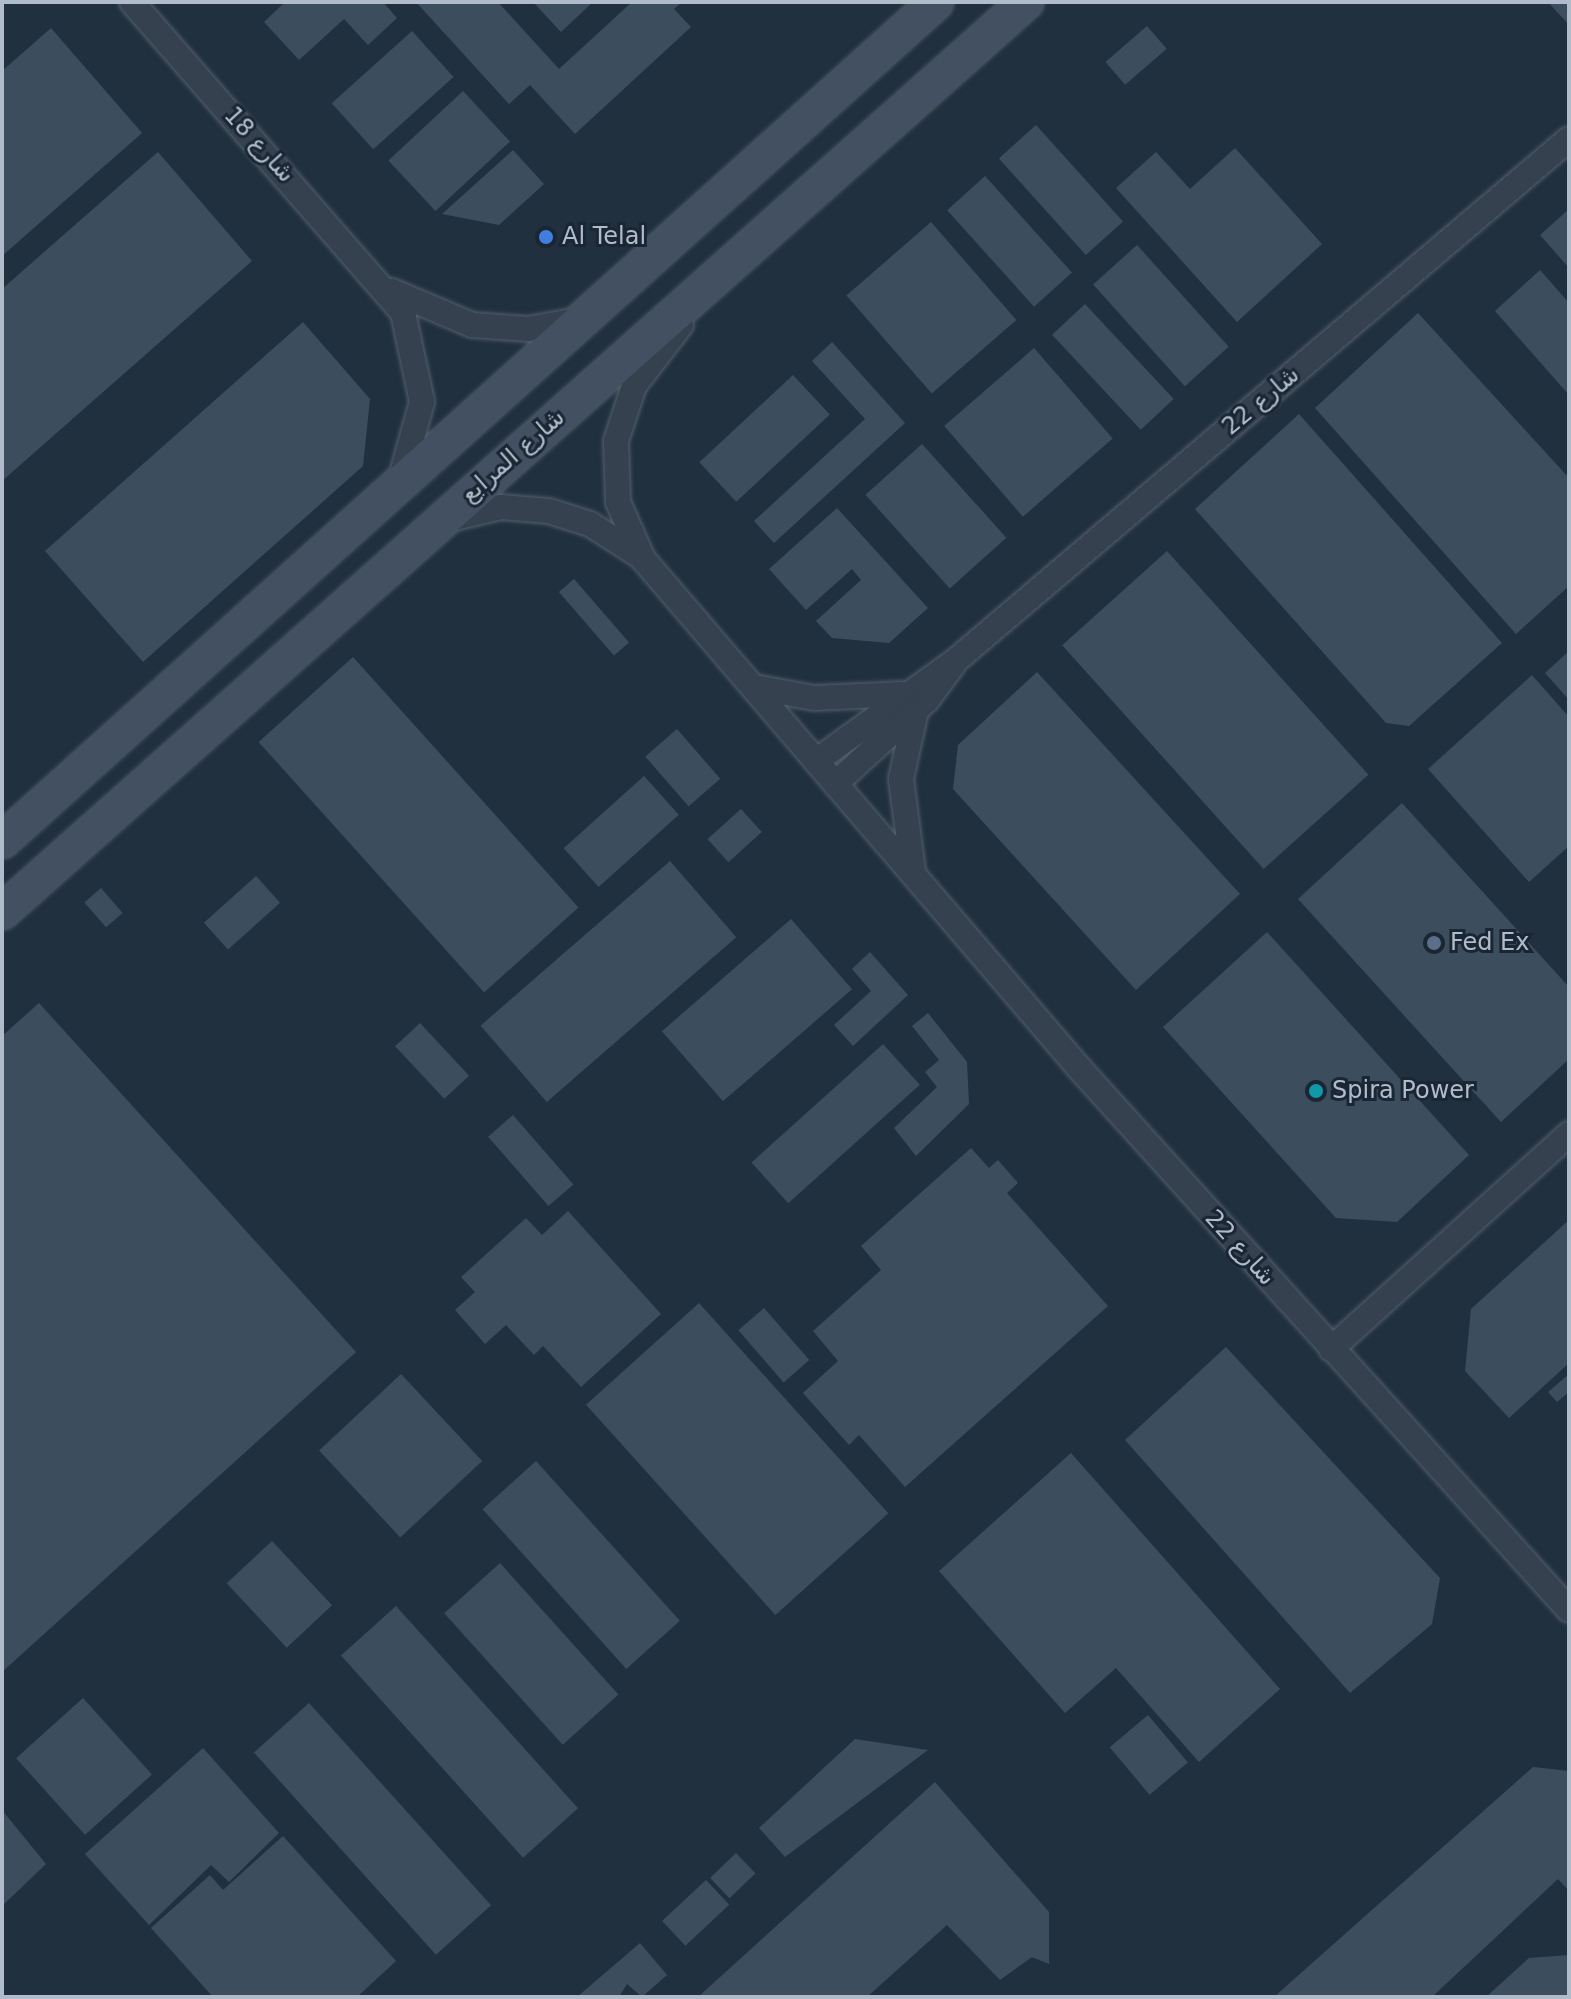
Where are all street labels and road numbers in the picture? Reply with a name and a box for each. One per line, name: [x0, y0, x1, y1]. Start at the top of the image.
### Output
street label: شارع 18: [218, 101, 300, 189]
street label: شارع 22: [1217, 361, 1305, 441]
street label: شارع المرابع: [455, 403, 571, 509]
street label: شارع 22: [1199, 1204, 1281, 1292]

